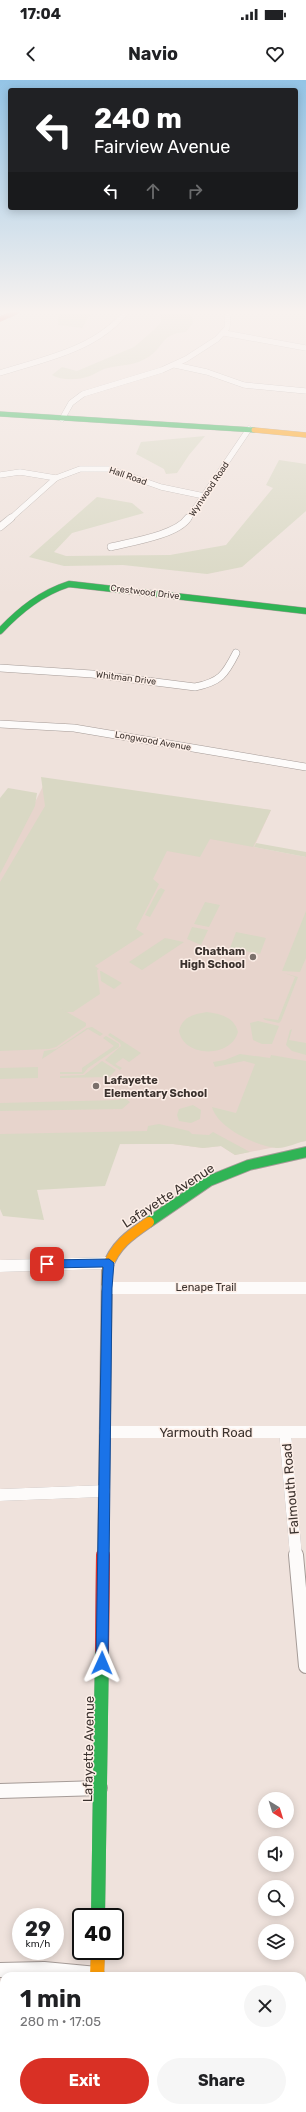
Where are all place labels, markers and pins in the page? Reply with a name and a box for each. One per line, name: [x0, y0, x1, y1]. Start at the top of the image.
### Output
place label: Chatham High School: [180, 945, 245, 971]
marker: Chatham High School: [248, 952, 258, 962]
place label: Lafayette Elementary School: [104, 1074, 207, 1100]
marker: Lafayette Elementary School: [91, 1081, 101, 1091]
pin: [30, 1247, 64, 1281]

